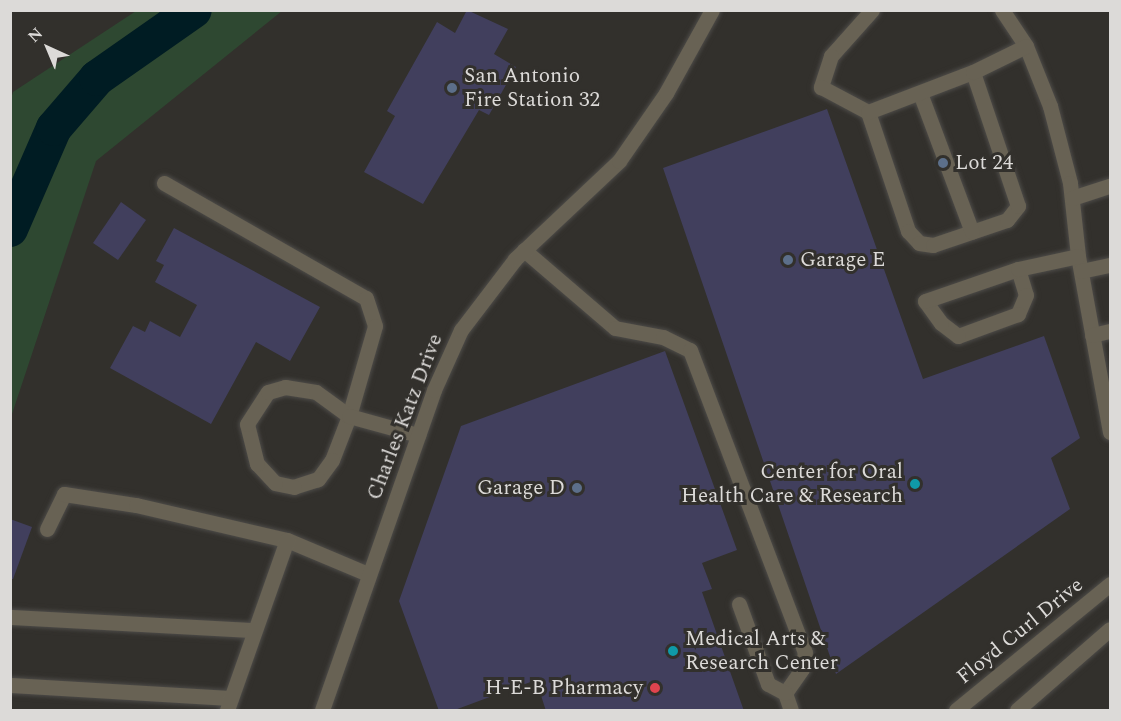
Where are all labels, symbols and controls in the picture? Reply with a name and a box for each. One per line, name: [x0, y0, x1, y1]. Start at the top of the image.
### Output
north arrow: [18, 18, 78, 78]
text: N: [22, 22, 49, 48]
place label: San Antonio Fire Station 32: [464, 63, 600, 113]
marker: San Antonio Fire Station 32: [445, 81, 459, 95]
place label: Lot 24: [955, 150, 1013, 176]
marker: Lot 24: [936, 156, 950, 170]
place label: Garage E: [800, 247, 885, 273]
marker: Garage E: [781, 253, 795, 267]
street label: Charles Katz Drive: [362, 330, 448, 504]
place label: Center for Oral Health Care & Research: [681, 459, 903, 509]
place label: Garage D: [477, 475, 565, 501]
marker: Center for Oral Health Care & Research: [908, 477, 922, 491]
marker: Garage D: [570, 481, 584, 495]
street label: Floyd Curl Drive: [952, 572, 1088, 690]
place label: Medical Arts & Research Center: [685, 626, 838, 676]
marker: Medical Arts & Research Center: [666, 644, 680, 658]
place label: H-E-B Pharmacy: [485, 675, 643, 701]
marker: H-E-B Pharmacy: [648, 681, 662, 695]

